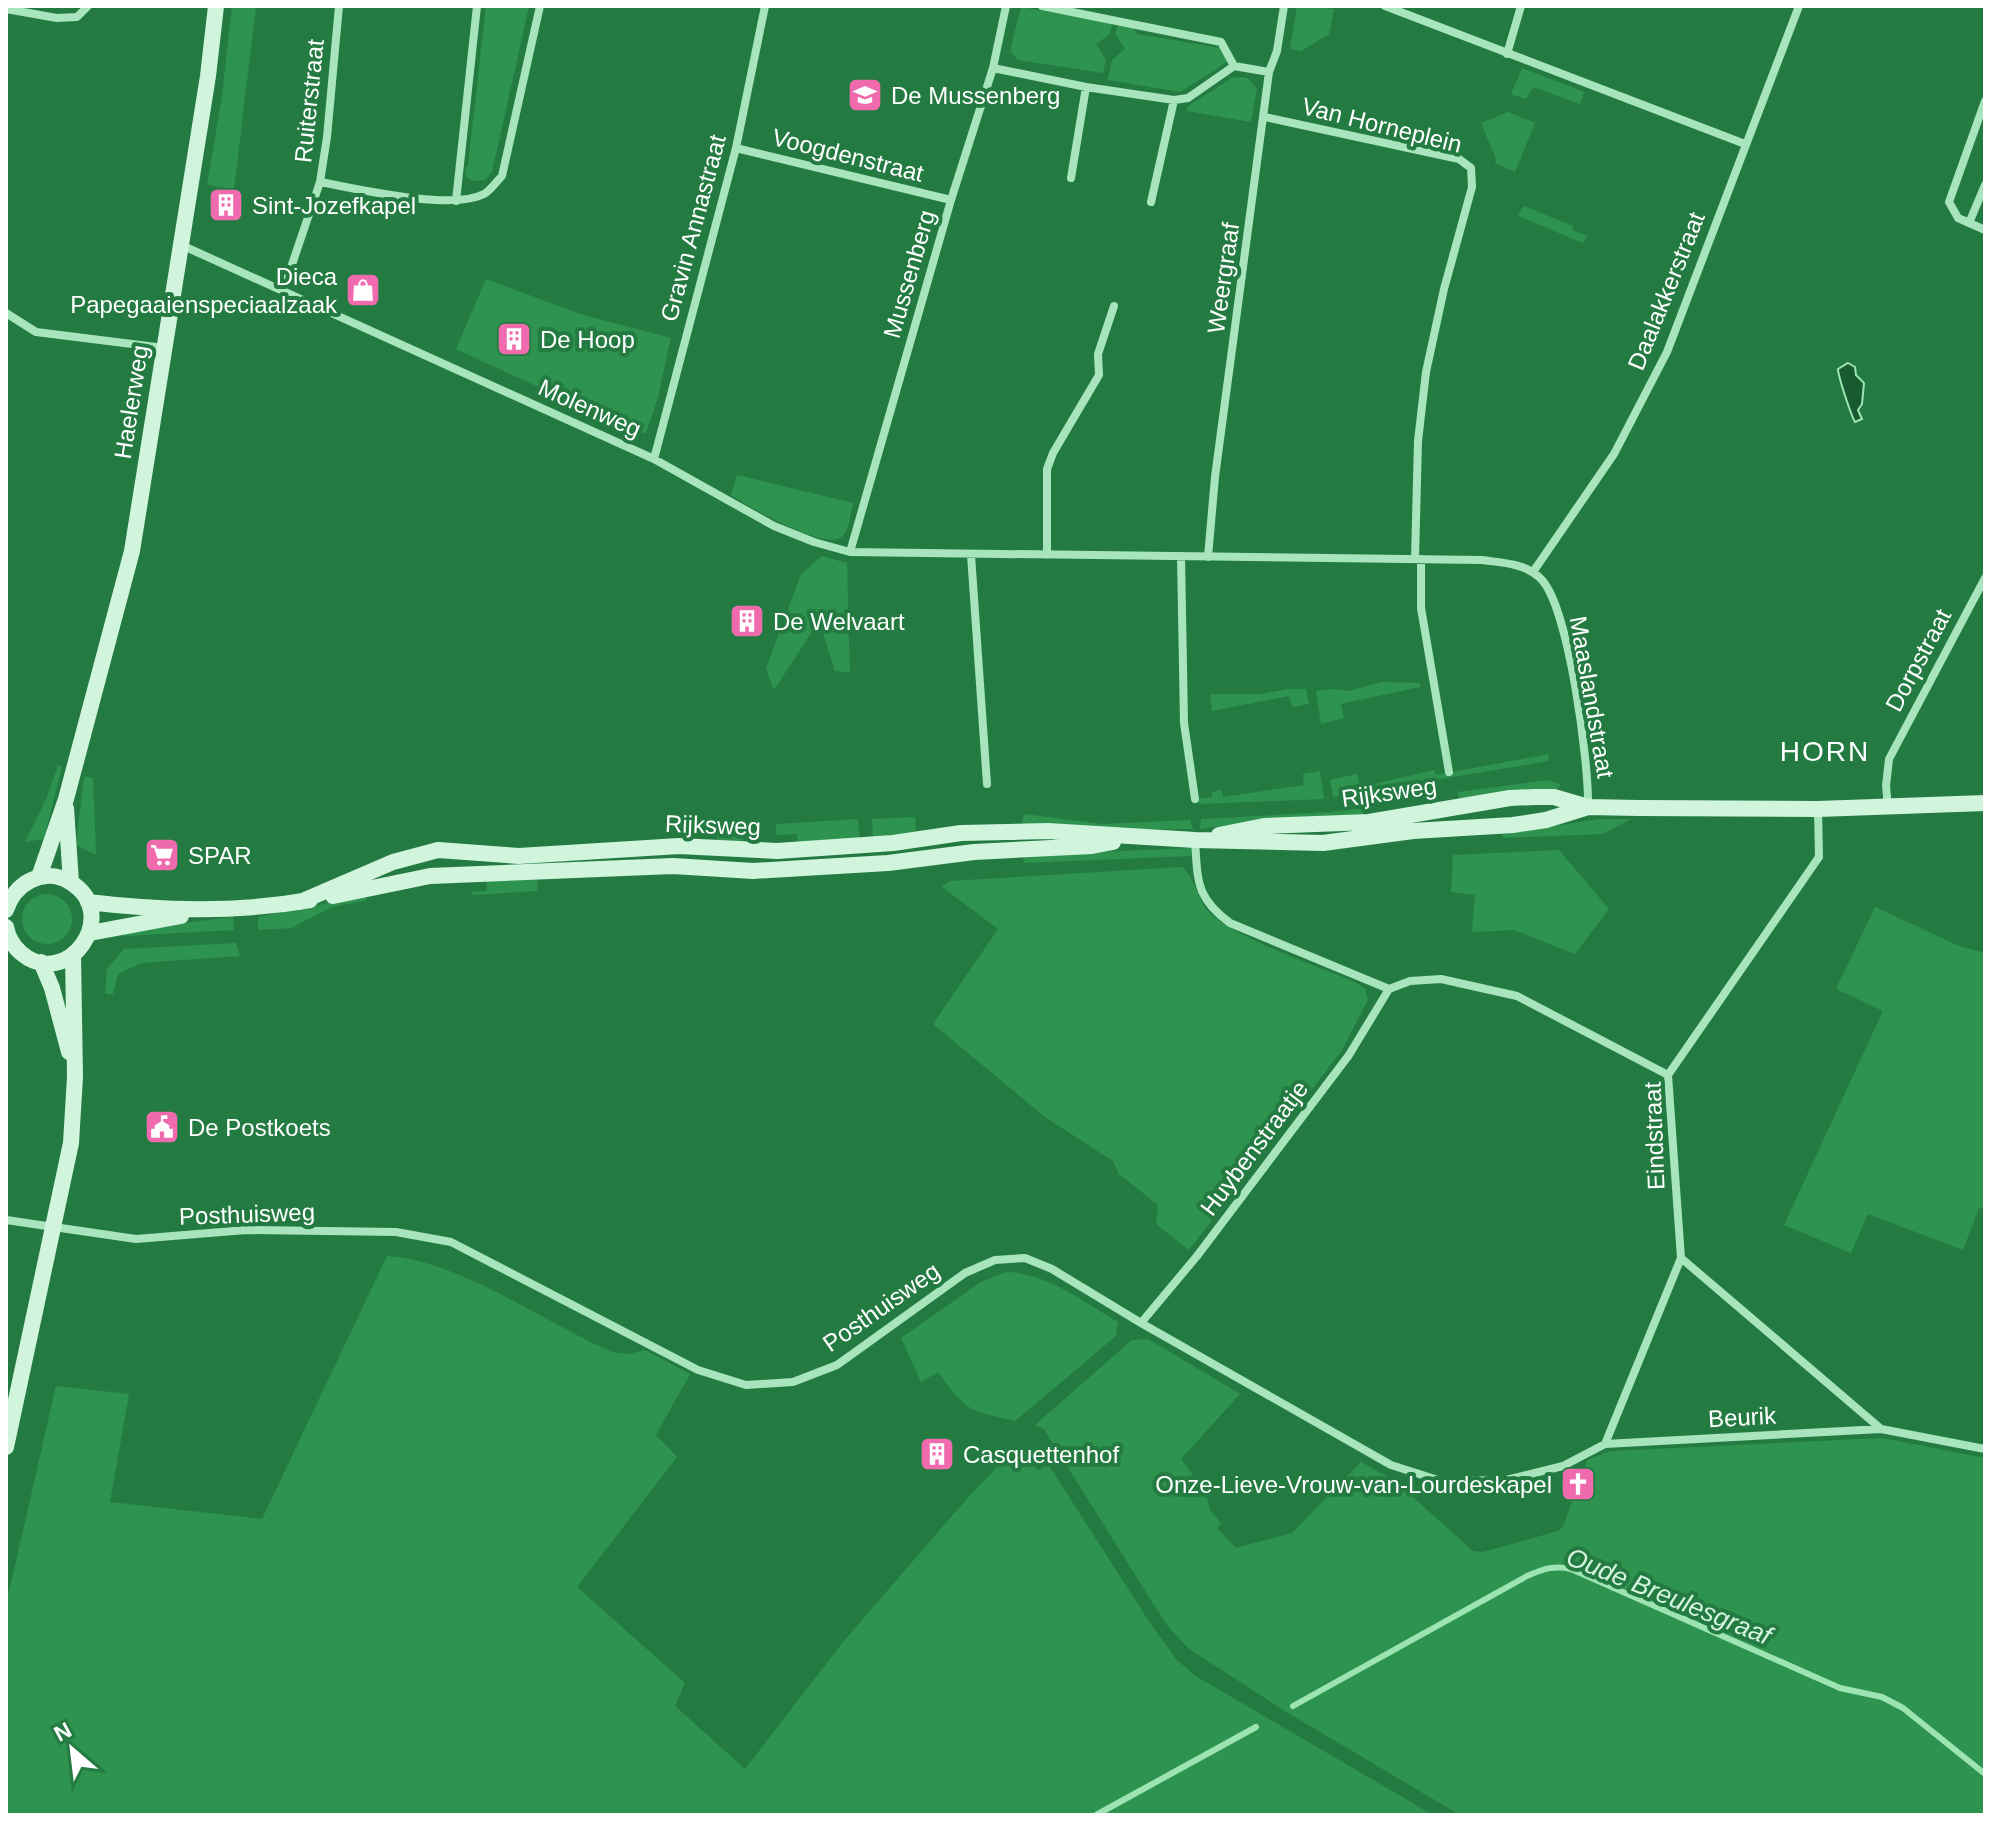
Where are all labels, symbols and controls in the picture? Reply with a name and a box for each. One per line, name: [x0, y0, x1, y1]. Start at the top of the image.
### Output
street label: Ruiterstraat: [289, 38, 329, 164]
school or university icon: De Mussenberg: [846, 76, 884, 114]
place label: De Mussenberg: [891, 82, 1060, 109]
street label: Van Horneplein: [1299, 92, 1465, 158]
street label: Voogdenstraat: [770, 123, 927, 187]
street label: Gravin Annastraat: [655, 131, 731, 324]
building icon: Sint-Jozefkapel: [207, 186, 245, 224]
place label: Sint-Jozefkapel: [252, 192, 416, 219]
street label: Mussenberg: [878, 207, 940, 341]
street label: Daalakkerstraat: [1622, 208, 1710, 374]
street label: Weergraaf: [1202, 221, 1244, 335]
place label: Dieca Papegaaienspeciaalzaak: [70, 263, 338, 318]
shop icon: Dieca Papegaaienspeciaalzaak: [344, 271, 382, 309]
building icon: De Hoop: [495, 320, 533, 358]
place label: De Hoop: [540, 326, 635, 353]
street label: Haelerweg: [109, 343, 153, 461]
street label: Molenweg: [535, 373, 645, 443]
building icon: De Welvaart: [728, 602, 766, 640]
street label: Dorpstraat: [1880, 604, 1956, 716]
place label: De Welvaart: [773, 608, 905, 635]
street label: Maaslandstraat: [1564, 614, 1620, 780]
district label: HORN: [1780, 736, 1870, 767]
street label: Rijksweg: [1340, 772, 1438, 812]
street label: Rijksweg: [665, 810, 761, 840]
supermarket icon: SPAR: [143, 836, 181, 874]
place label: SPAR: [188, 842, 252, 869]
street label: Huybenstraatje: [1195, 1075, 1313, 1221]
street label: Eindstraat: [1639, 1081, 1669, 1190]
public building icon: De Postkoets: [143, 1108, 181, 1146]
place label: De Postkoets: [188, 1114, 331, 1141]
street label: Posthuisweg: [179, 1198, 315, 1230]
street label: Posthuisweg: [818, 1257, 944, 1357]
street label: Beurik: [1707, 1402, 1778, 1432]
building icon: Casquettenhof: [918, 1435, 956, 1473]
place label: Casquettenhof: [963, 1441, 1119, 1468]
church icon: Onze-Lieve-Vrouw-van-Lourdeskapel: [1559, 1465, 1597, 1503]
place label: Onze-Lieve-Vrouw-van-Lourdeskapel: [1155, 1471, 1552, 1498]
water label: Oude Breulesgraaf: [1562, 1541, 1778, 1652]
north arrow: [32, 1709, 112, 1789]
text: N: [50, 1717, 76, 1747]

